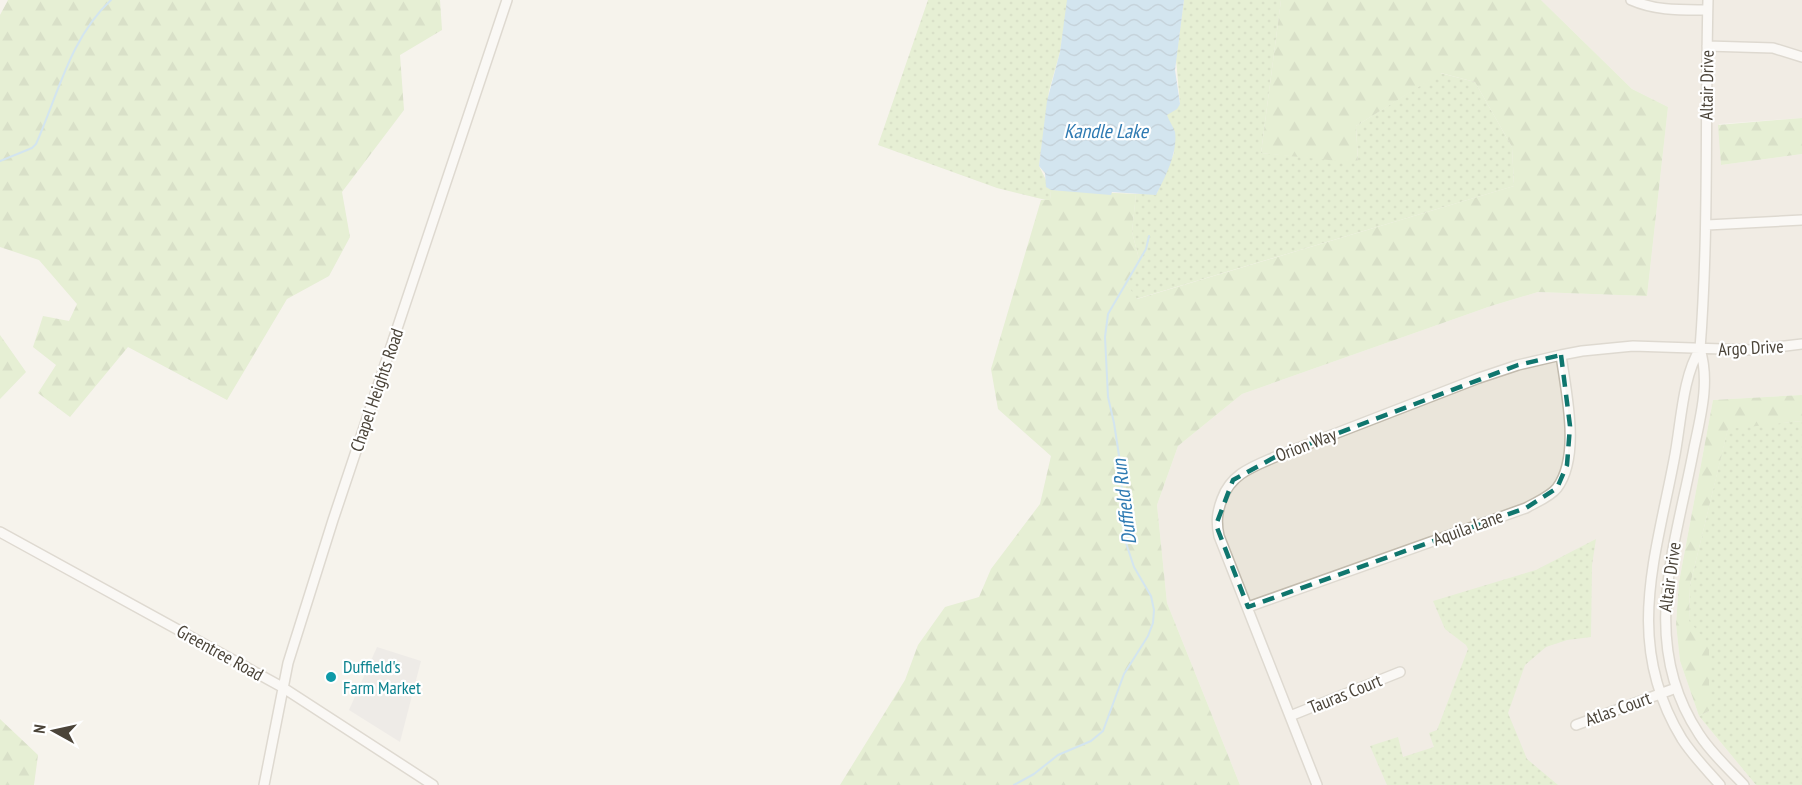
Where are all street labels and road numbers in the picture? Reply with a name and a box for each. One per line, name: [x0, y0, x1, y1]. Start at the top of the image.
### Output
street label: Altair Drive: [1694, 50, 1719, 120]
street label: Chapel Heights Road: [345, 325, 408, 455]
street label: Argo Drive: [1718, 334, 1784, 361]
street label: Orion Way: [1272, 422, 1340, 467]
street label: Aquila Lane: [1430, 504, 1506, 551]
street label: Altair Drive: [1653, 541, 1686, 613]
street label: Greentree Road: [173, 619, 268, 686]
street label: Tauras Court: [1305, 668, 1385, 719]
street label: Atlas Court: [1582, 686, 1654, 731]

